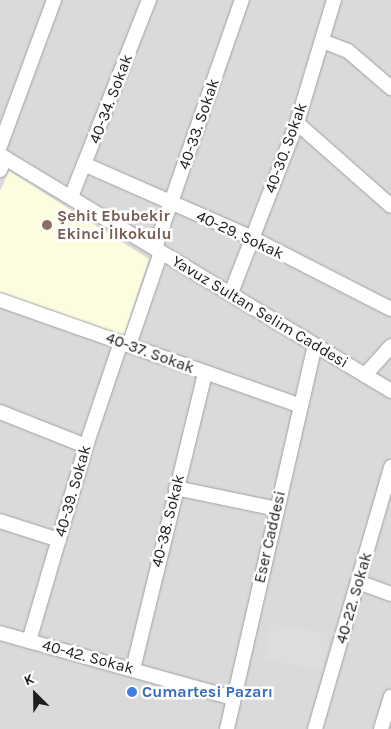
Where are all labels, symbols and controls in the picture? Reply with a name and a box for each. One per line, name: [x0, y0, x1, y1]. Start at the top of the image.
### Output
street label: 40-34. Sokak: [85, 52, 137, 146]
street label: 40-33. Sokak: [174, 76, 224, 172]
street label: 40-30. Sokak: [261, 100, 311, 196]
place label: Şehit Ebubekir Ekinci İlkokulu: [57, 206, 171, 244]
street label: 40-29. Sokak: [193, 206, 287, 264]
marker: Şehit Ebubekir Ekinci İlkokulu: [41, 219, 53, 231]
street label: Yavuz Sultan Selim Caddesi: [168, 252, 352, 372]
street label: 40-37. Sokak: [103, 328, 197, 378]
street label: 40-39. Sokak: [51, 443, 95, 539]
street label: 40-38. Sokak: [147, 472, 189, 570]
street label: Eser Caddesi: [250, 489, 290, 585]
street label: 40-22. Sokak: [332, 550, 376, 646]
street label: 40-42. Sokak: [40, 636, 136, 678]
north arrow: [10, 669, 60, 719]
text: K: [21, 670, 36, 689]
place label: Cumartesi Pazarı: [142, 682, 273, 702]
marker: Cumartesi Pazarı: [126, 686, 138, 698]

